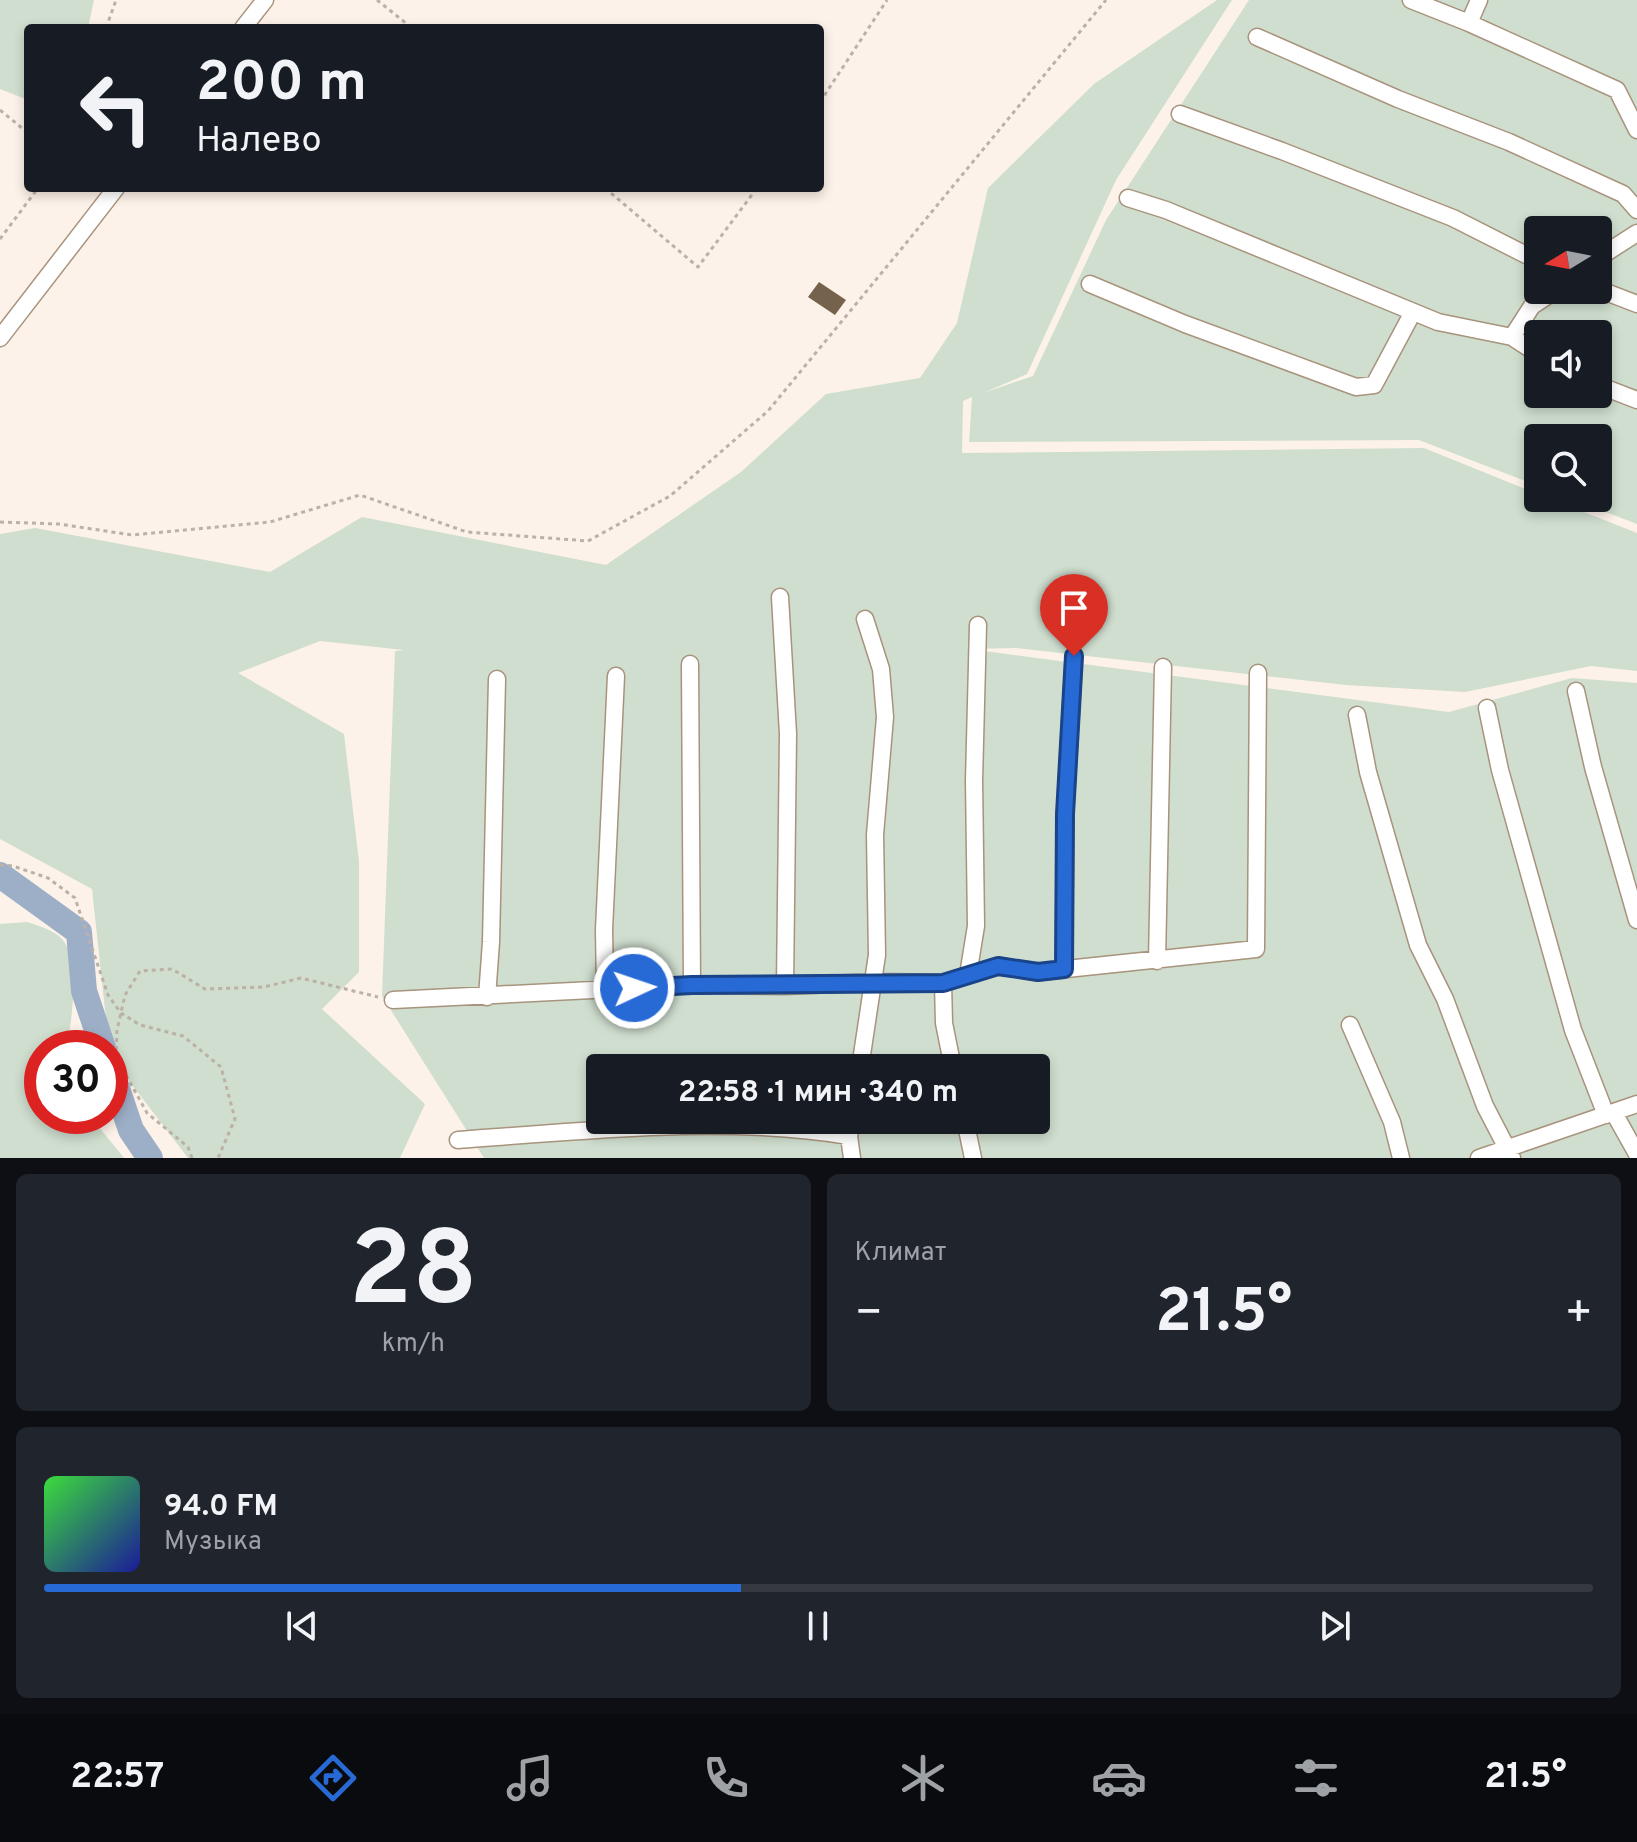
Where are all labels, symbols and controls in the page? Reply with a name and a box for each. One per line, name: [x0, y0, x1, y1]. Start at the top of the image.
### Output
text: 200 m: [196, 50, 367, 120]
icon: left: [64, 56, 168, 160]
text: Налево: [196, 119, 322, 165]
north arrow: [1524, 216, 1612, 304]
map controls: [1524, 216, 1612, 512]
button: sound: [1524, 320, 1612, 408]
button: search: [1524, 424, 1612, 512]
pin: [1040, 574, 1108, 656]
icon: arrive: [1052, 586, 1096, 630]
position arrow: [592, 946, 676, 1030]
speed limit sign: 30: [24, 1030, 128, 1134]
text: 22:58 · 1 мин · 340 m: [678, 1075, 958, 1112]
text: 28: [349, 1210, 478, 1342]
text: Климат: [855, 1237, 946, 1270]
text: 21.5°: [1155, 1277, 1292, 1353]
text: −: [855, 1287, 883, 1343]
text: +: [1565, 1287, 1593, 1343]
text: km/h: [382, 1328, 445, 1361]
text: 94.0 FM: [164, 1489, 278, 1526]
text: Музыка: [164, 1526, 262, 1559]
icon: previous: [280, 1604, 324, 1648]
icon: pause: [796, 1604, 840, 1648]
icon: next: [1313, 1604, 1357, 1648]
icon: directions: [305, 1750, 361, 1806]
icon: music: [502, 1750, 558, 1806]
icon: phone: [698, 1750, 754, 1806]
icon: climate: [895, 1750, 951, 1806]
icon: car: [1091, 1750, 1147, 1806]
icon: filters: [1288, 1750, 1344, 1806]
text: 22:57: [70, 1755, 164, 1801]
text: 21.5°: [1484, 1755, 1567, 1801]

